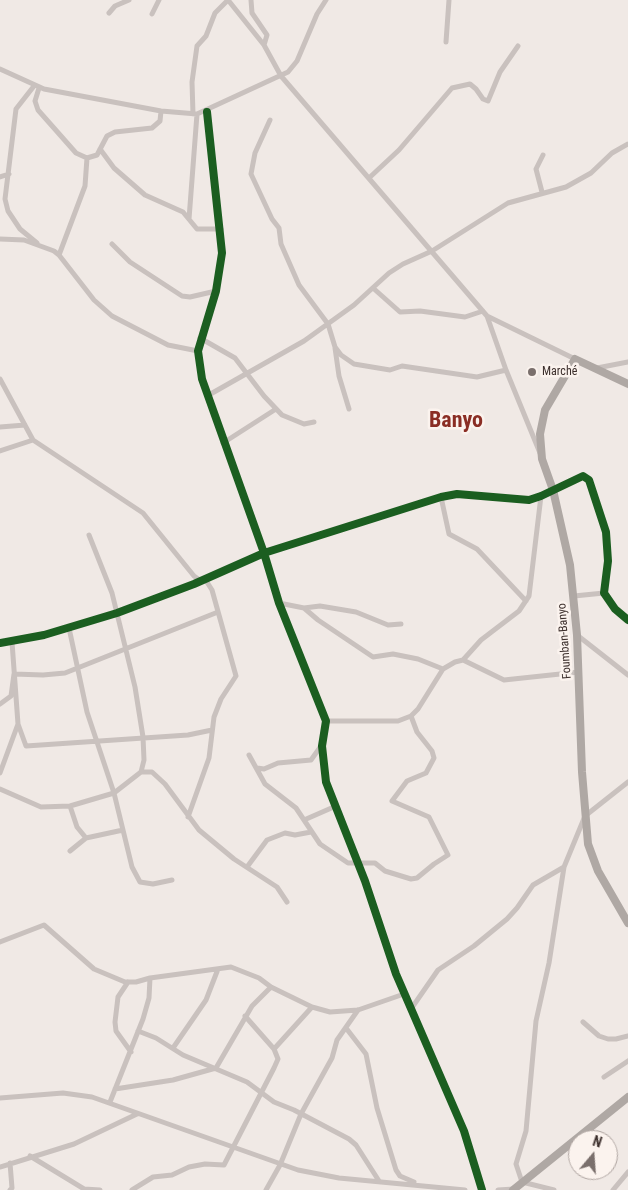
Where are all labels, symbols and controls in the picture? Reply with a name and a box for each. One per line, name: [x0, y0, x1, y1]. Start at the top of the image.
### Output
place label: Marché: [542, 365, 577, 379]
marker: Marché: [526, 366, 538, 378]
district label: Banyo: [429, 408, 483, 434]
street label: Foumban-Banyo: [555, 603, 575, 679]
north arrow: [568, 1130, 618, 1180]
text: N: [591, 1133, 604, 1151]

